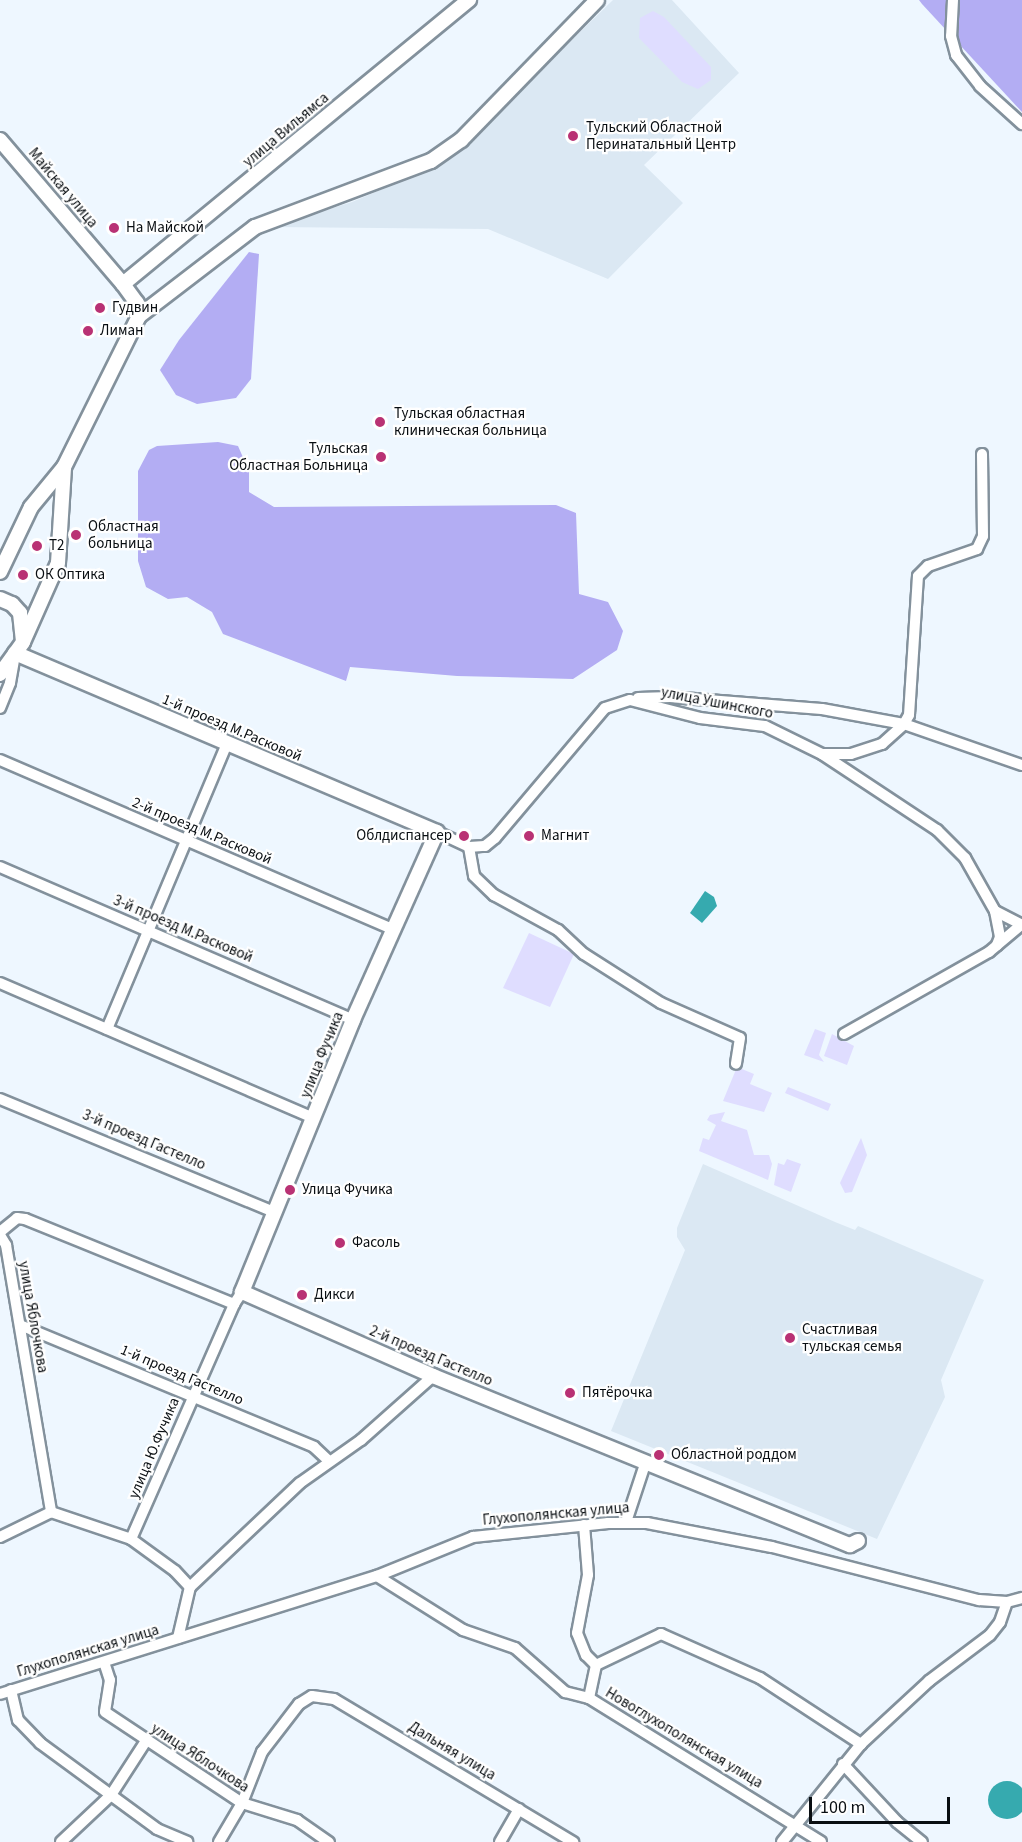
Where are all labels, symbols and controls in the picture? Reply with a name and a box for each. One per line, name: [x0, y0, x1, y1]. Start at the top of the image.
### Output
street label: улица Вильямса: [240, 89, 332, 171]
place label: Тульский Областной Перинатальный Центр: [586, 118, 736, 153]
marker: Тульский Областной Перинатальный Центр: [564, 127, 582, 145]
street label: Майская улица: [24, 144, 102, 232]
place label: На Майской: [126, 219, 204, 237]
marker: На Майской: [107, 221, 121, 235]
place label: Гудвин: [112, 299, 158, 317]
marker: Гудвин: [93, 301, 107, 315]
place label: Лиман: [100, 322, 143, 340]
marker: Лиман: [81, 324, 95, 338]
place label: Тульская областная клиническая больница: [394, 404, 547, 439]
marker: Тульская областная клиническая больница: [371, 413, 389, 431]
place label: Тульская Областная Больница: [229, 439, 368, 474]
marker: Тульская Областная Больница: [372, 448, 390, 466]
place label: Областная больница: [88, 517, 159, 552]
marker: Областная больница: [69, 528, 83, 542]
place label: T2: [49, 537, 64, 555]
marker: T2: [30, 539, 44, 553]
place label: ОК Оптика: [35, 566, 105, 584]
marker: ОК Оптика: [16, 568, 30, 582]
street label: улица Ушинского: [660, 683, 774, 723]
street label: 1-й проезд М.Расковой: [159, 690, 305, 766]
street label: 2-й проезд М.Расковой: [129, 793, 275, 869]
place label: Облдиспансер: [356, 827, 452, 845]
place label: Магнит: [541, 827, 589, 845]
marker: Облдиспансер: [457, 829, 471, 843]
marker: Магнит: [522, 829, 536, 843]
street label: 3-й проезд М.Расковой: [110, 891, 256, 967]
street label: улица Фучика: [297, 1009, 347, 1101]
street label: 3-й проезд Гастелло: [80, 1106, 208, 1174]
place label: Улица Фучика: [302, 1181, 393, 1199]
marker: Улица Фучика: [283, 1183, 297, 1197]
place label: Фасоль: [352, 1234, 400, 1252]
marker: Фасоль: [333, 1236, 347, 1250]
street label: улица Яблочкова: [14, 1260, 52, 1374]
place label: Дикси: [314, 1286, 355, 1304]
marker: Дикси: [295, 1288, 309, 1302]
place label: Счастливая тульская семья: [802, 1320, 902, 1355]
street label: 2-й проезд Гастелло: [367, 1322, 495, 1390]
marker: Счастливая тульская семья: [783, 1331, 797, 1345]
street label: 1-й проезд Гастелло: [118, 1341, 246, 1409]
place label: Пятёрочка: [582, 1384, 653, 1402]
marker: Пятёрочка: [563, 1386, 577, 1400]
street label: улица Ю.Фучика: [125, 1395, 183, 1501]
place label: Областной роддом: [671, 1446, 797, 1464]
marker: Областной роддом: [652, 1448, 666, 1462]
street label: Глухополянская улица: [482, 1499, 630, 1529]
street label: Глухополянская улица: [15, 1621, 161, 1681]
street label: Новоглухополянская улица: [602, 1684, 766, 1792]
street label: Дальняя улица: [405, 1718, 499, 1784]
street label: улица Яблочкова: [148, 1720, 252, 1796]
scale bar: [812, 1785, 953, 1823]
text: 100 m: [820, 1795, 865, 1820]

